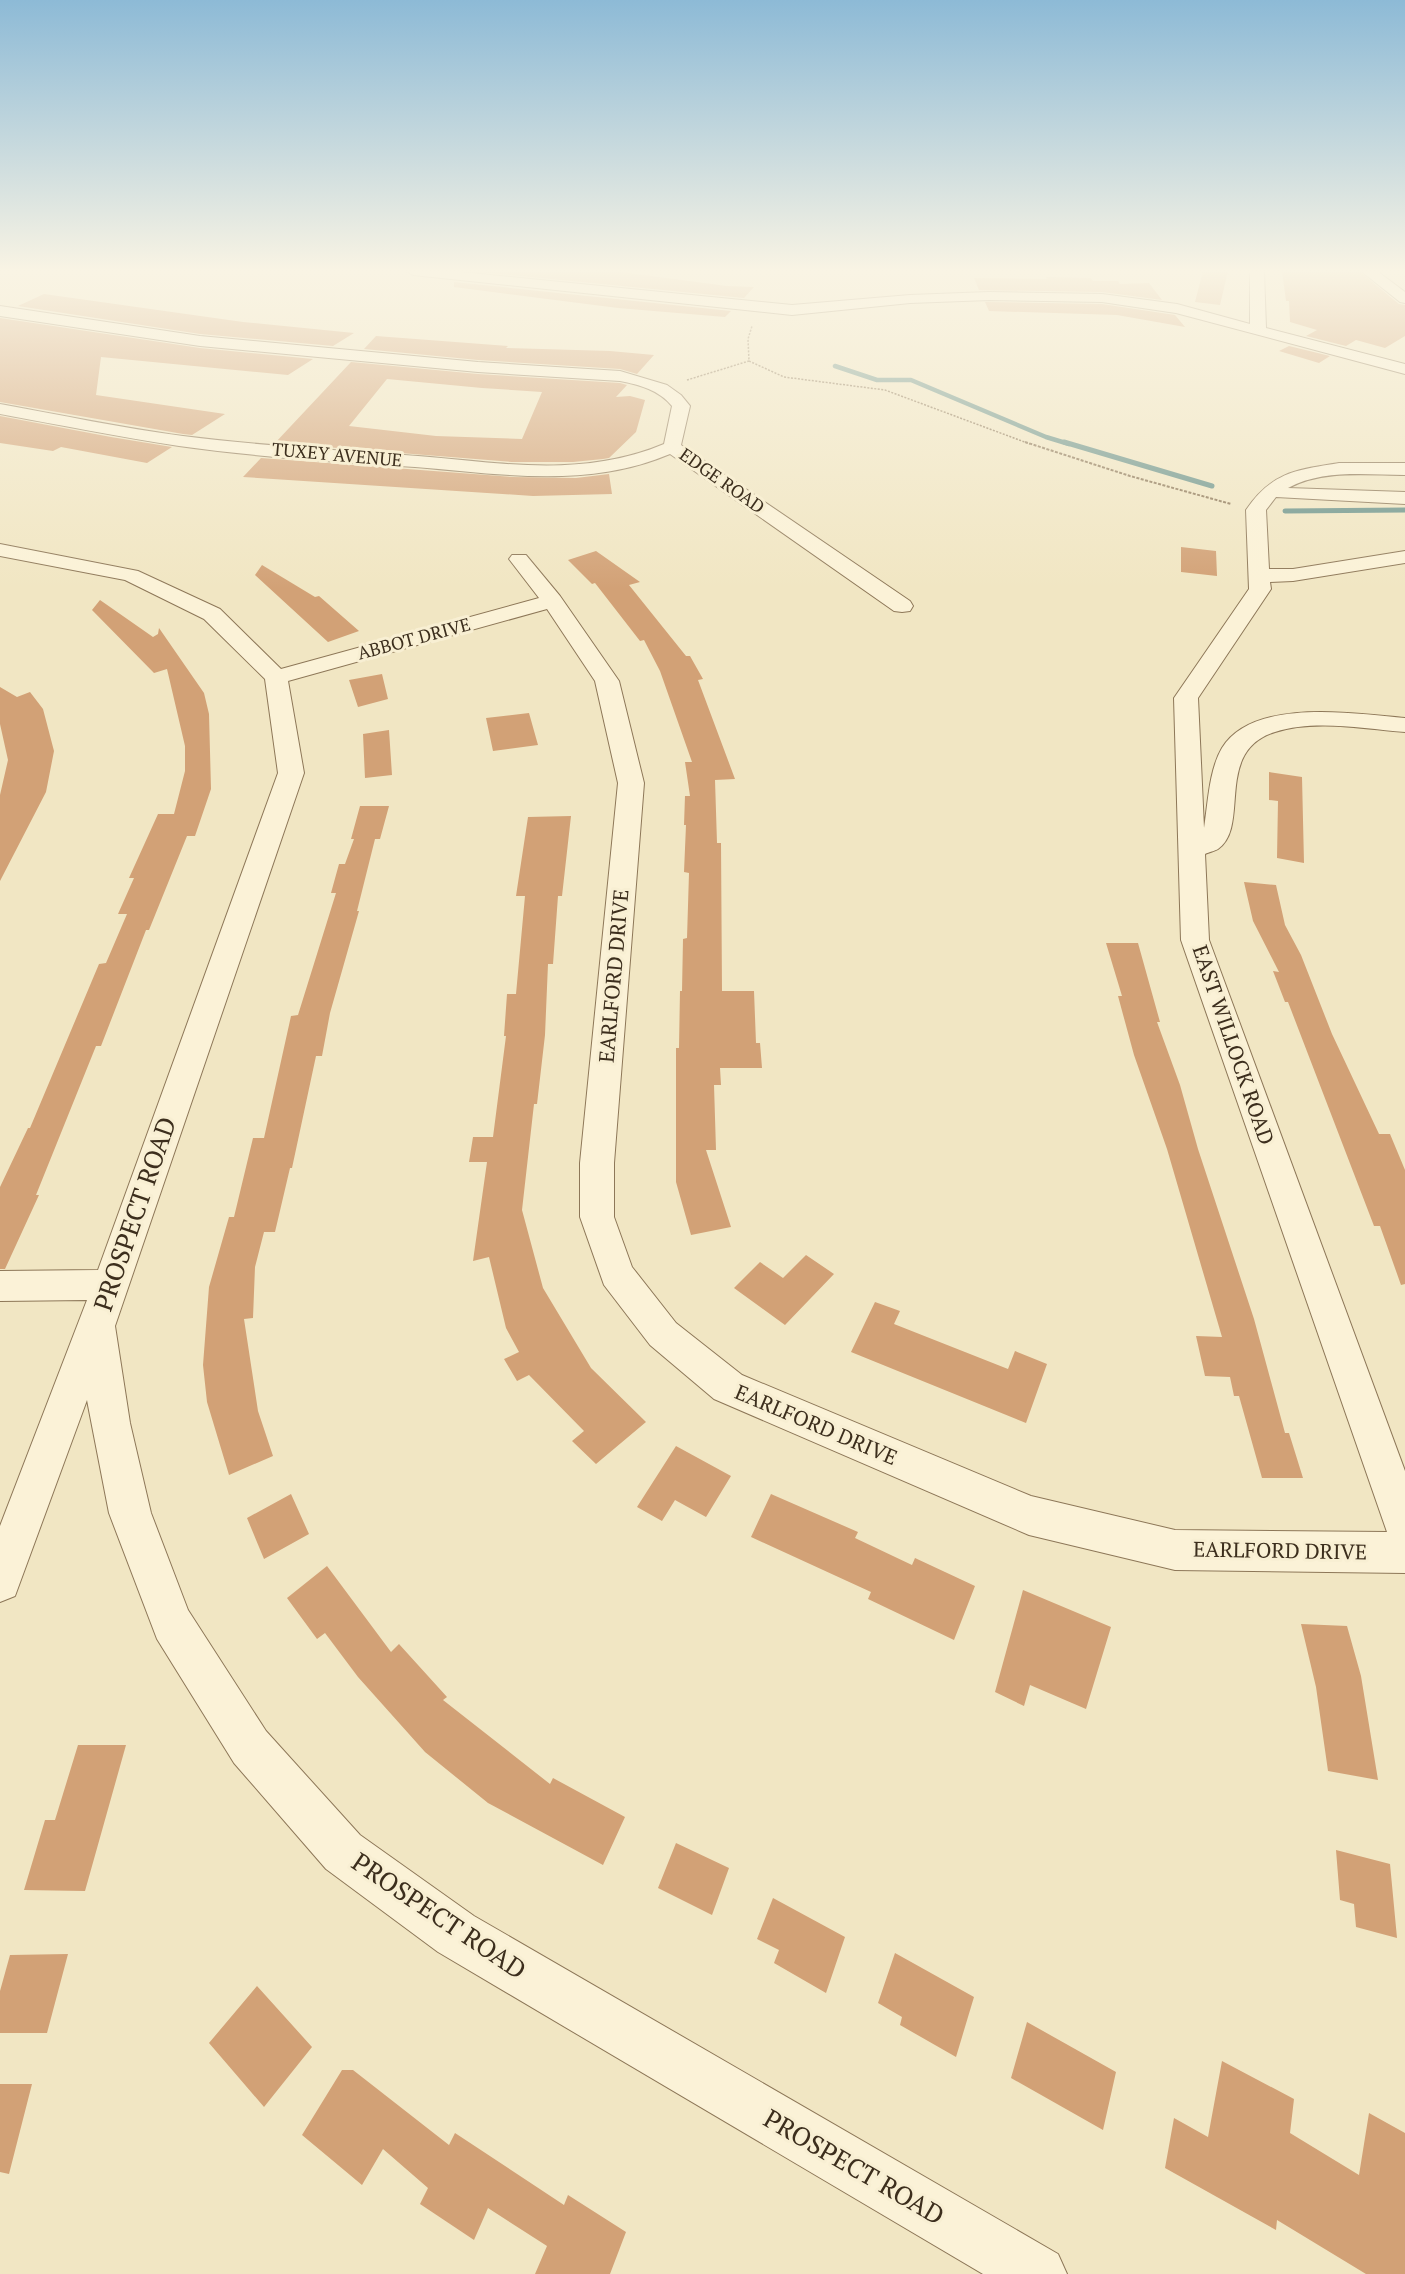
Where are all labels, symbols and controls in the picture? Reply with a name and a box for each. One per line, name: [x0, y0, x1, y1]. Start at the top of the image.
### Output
street label: TUXEY AVENUE: [271, 436, 403, 472]
street label: EDGE ROAD: [675, 442, 770, 518]
street label: ABBOT DRIVE: [355, 611, 473, 665]
street label: EARLFORD DRIVE: [591, 888, 635, 1064]
street label: EAST WILLOCK ROAD: [1187, 941, 1281, 1148]
street label: PROSPECT ROAD: [85, 1112, 183, 1315]
street label: EARLFORD DRIVE: [731, 1377, 902, 1471]
street label: EARLFORD DRIVE: [1193, 1534, 1367, 1566]
street label: PROSPECT ROAD: [346, 1844, 533, 1986]
street label: PROSPECT ROAD: [758, 2101, 951, 2232]

